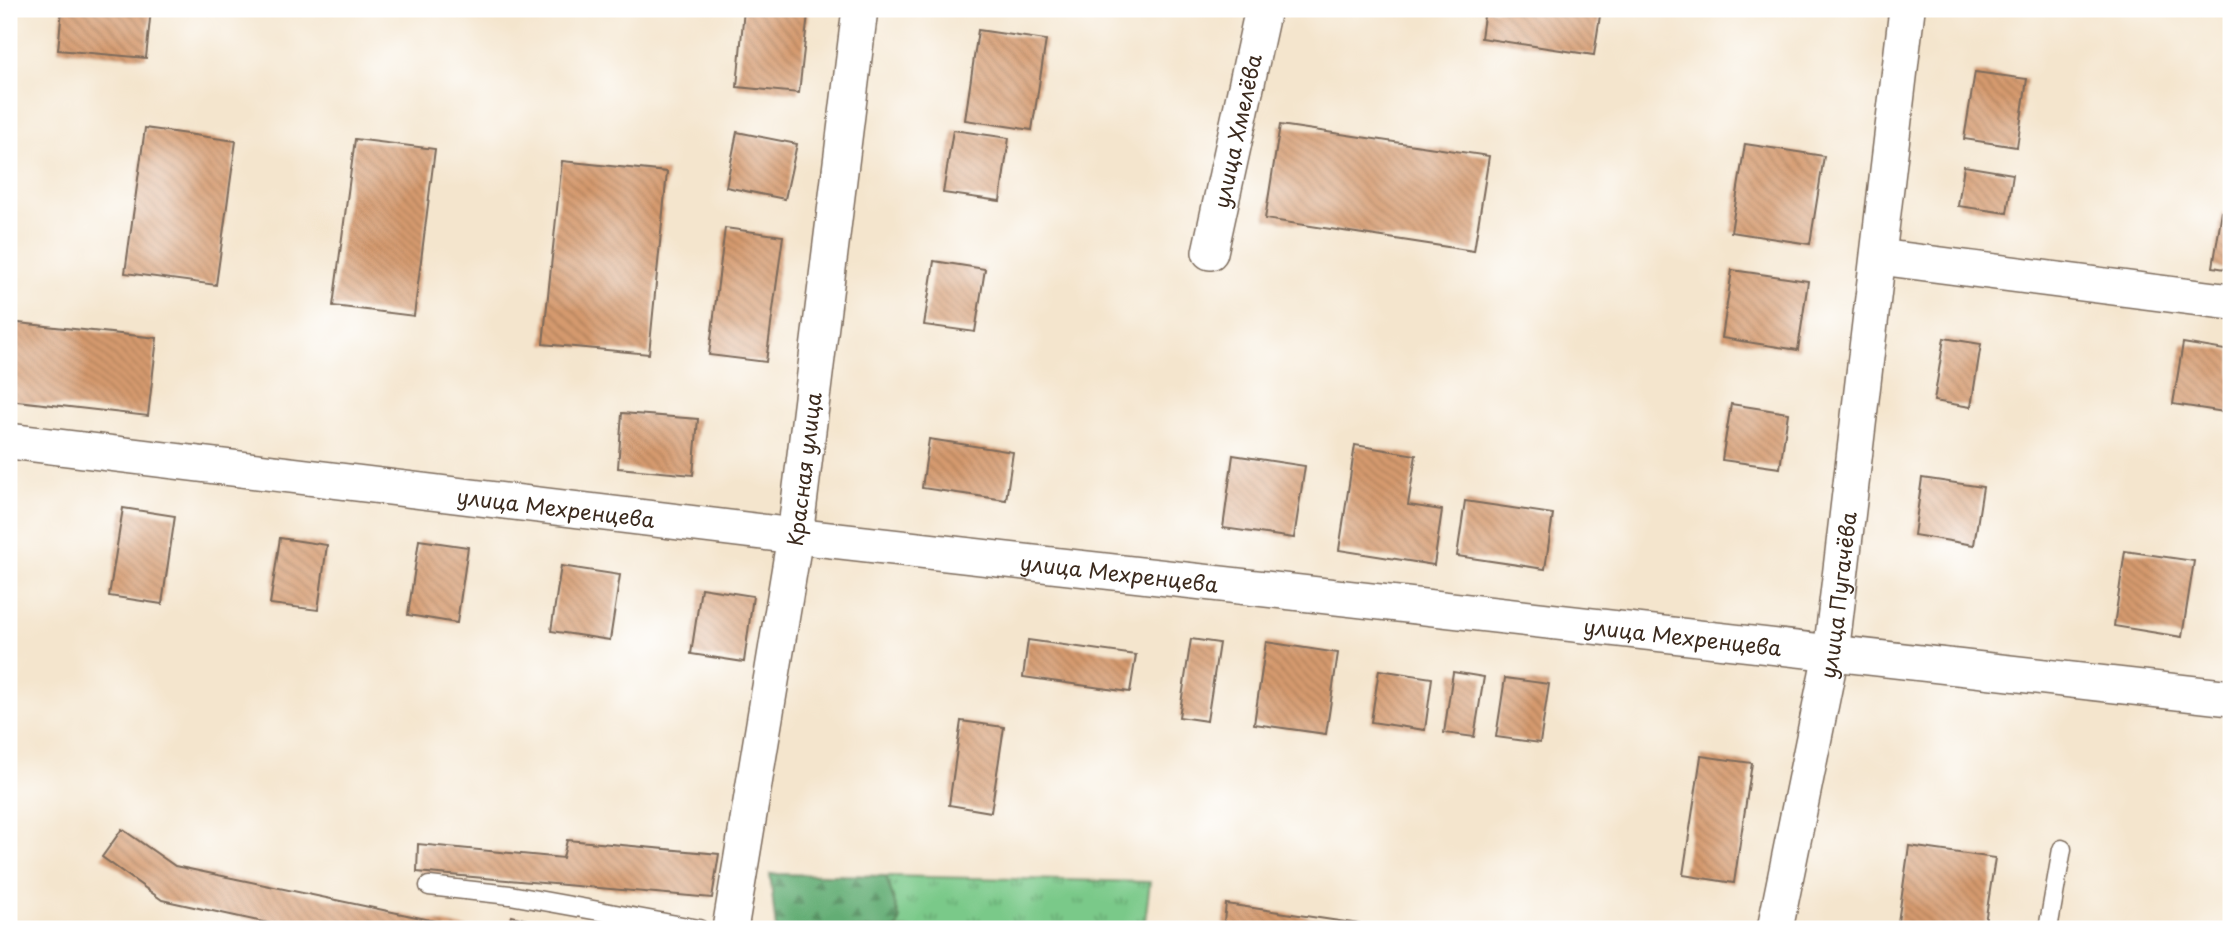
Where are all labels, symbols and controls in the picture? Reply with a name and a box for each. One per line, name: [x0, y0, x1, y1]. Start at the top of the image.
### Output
street label: улица Хмелёва: [1204, 51, 1269, 211]
street label: Красная улица: [778, 389, 829, 548]
street label: улица Мехренцева: [455, 479, 657, 535]
street label: улица Пугачёва: [1810, 510, 1864, 681]
street label: улица Мехренцева: [1019, 546, 1220, 600]
street label: улица Мехренцева: [1582, 609, 1783, 663]

